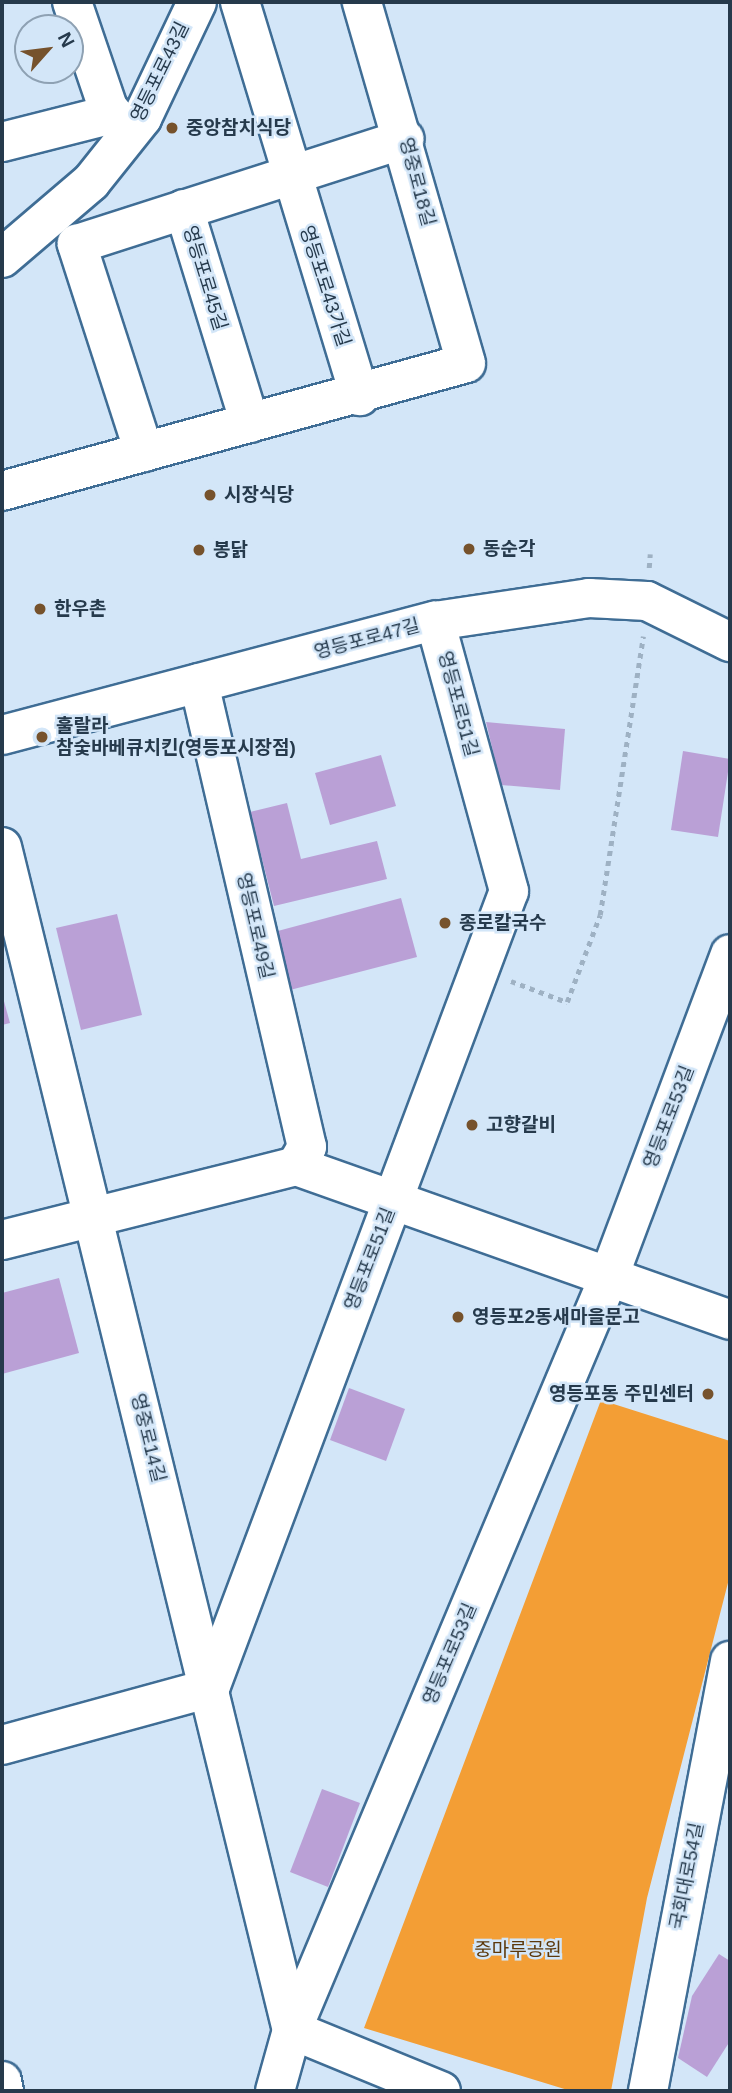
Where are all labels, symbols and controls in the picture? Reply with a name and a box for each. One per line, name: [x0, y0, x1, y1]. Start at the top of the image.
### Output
north arrow: [14, 14, 84, 84]
street label: 영등포로43길: [126, 18, 194, 126]
text: N: [54, 29, 79, 51]
place label: 중앙참치식당: [186, 117, 291, 139]
marker: 중앙참치식당: [164, 120, 180, 136]
street label: 영중로18길: [394, 135, 440, 229]
street label: 영등포로45길: [178, 223, 232, 333]
street label: 영등포로43가길: [295, 223, 355, 349]
place label: 시장식당: [224, 484, 294, 506]
marker: 시장식당: [202, 487, 218, 503]
place label: 동순각: [483, 538, 535, 560]
place label: 봉닭: [213, 539, 248, 561]
marker: 동순각: [461, 541, 477, 557]
marker: 봉닭: [191, 542, 207, 558]
place label: 한우촌: [54, 598, 106, 620]
marker: 한우촌: [32, 601, 48, 617]
street label: 영등포로47길: [312, 614, 422, 664]
street label: 영등포로51길: [433, 649, 483, 759]
place label: 훌랄라 참숯바베큐치킨(영등포시장점): [56, 715, 296, 759]
marker: 훌랄라 참숯바베큐치킨(영등포시장점): [34, 729, 50, 745]
street label: 영등포로49길: [232, 871, 278, 981]
place label: 종로칼국수: [459, 912, 546, 934]
marker: 종로칼국수: [437, 915, 453, 931]
street label: 영등포로53길: [639, 1062, 699, 1172]
place label: 고향갈비: [486, 1114, 556, 1136]
marker: 고향갈비: [464, 1117, 480, 1133]
street label: 영등포로51길: [340, 1204, 400, 1314]
place label: 영등포2동새마을문고: [472, 1306, 640, 1328]
marker: 영등포2동새마을문고: [450, 1309, 466, 1325]
place label: 영등포동 주민센터: [549, 1383, 694, 1405]
marker: 영등포동 주민센터: [700, 1386, 716, 1402]
street label: 영중로14길: [126, 1391, 170, 1485]
street label: 영등포로53길: [418, 1600, 482, 1708]
street label: 국회대로54길: [665, 1821, 709, 1931]
park label: 중마루공원: [474, 1939, 562, 1961]

